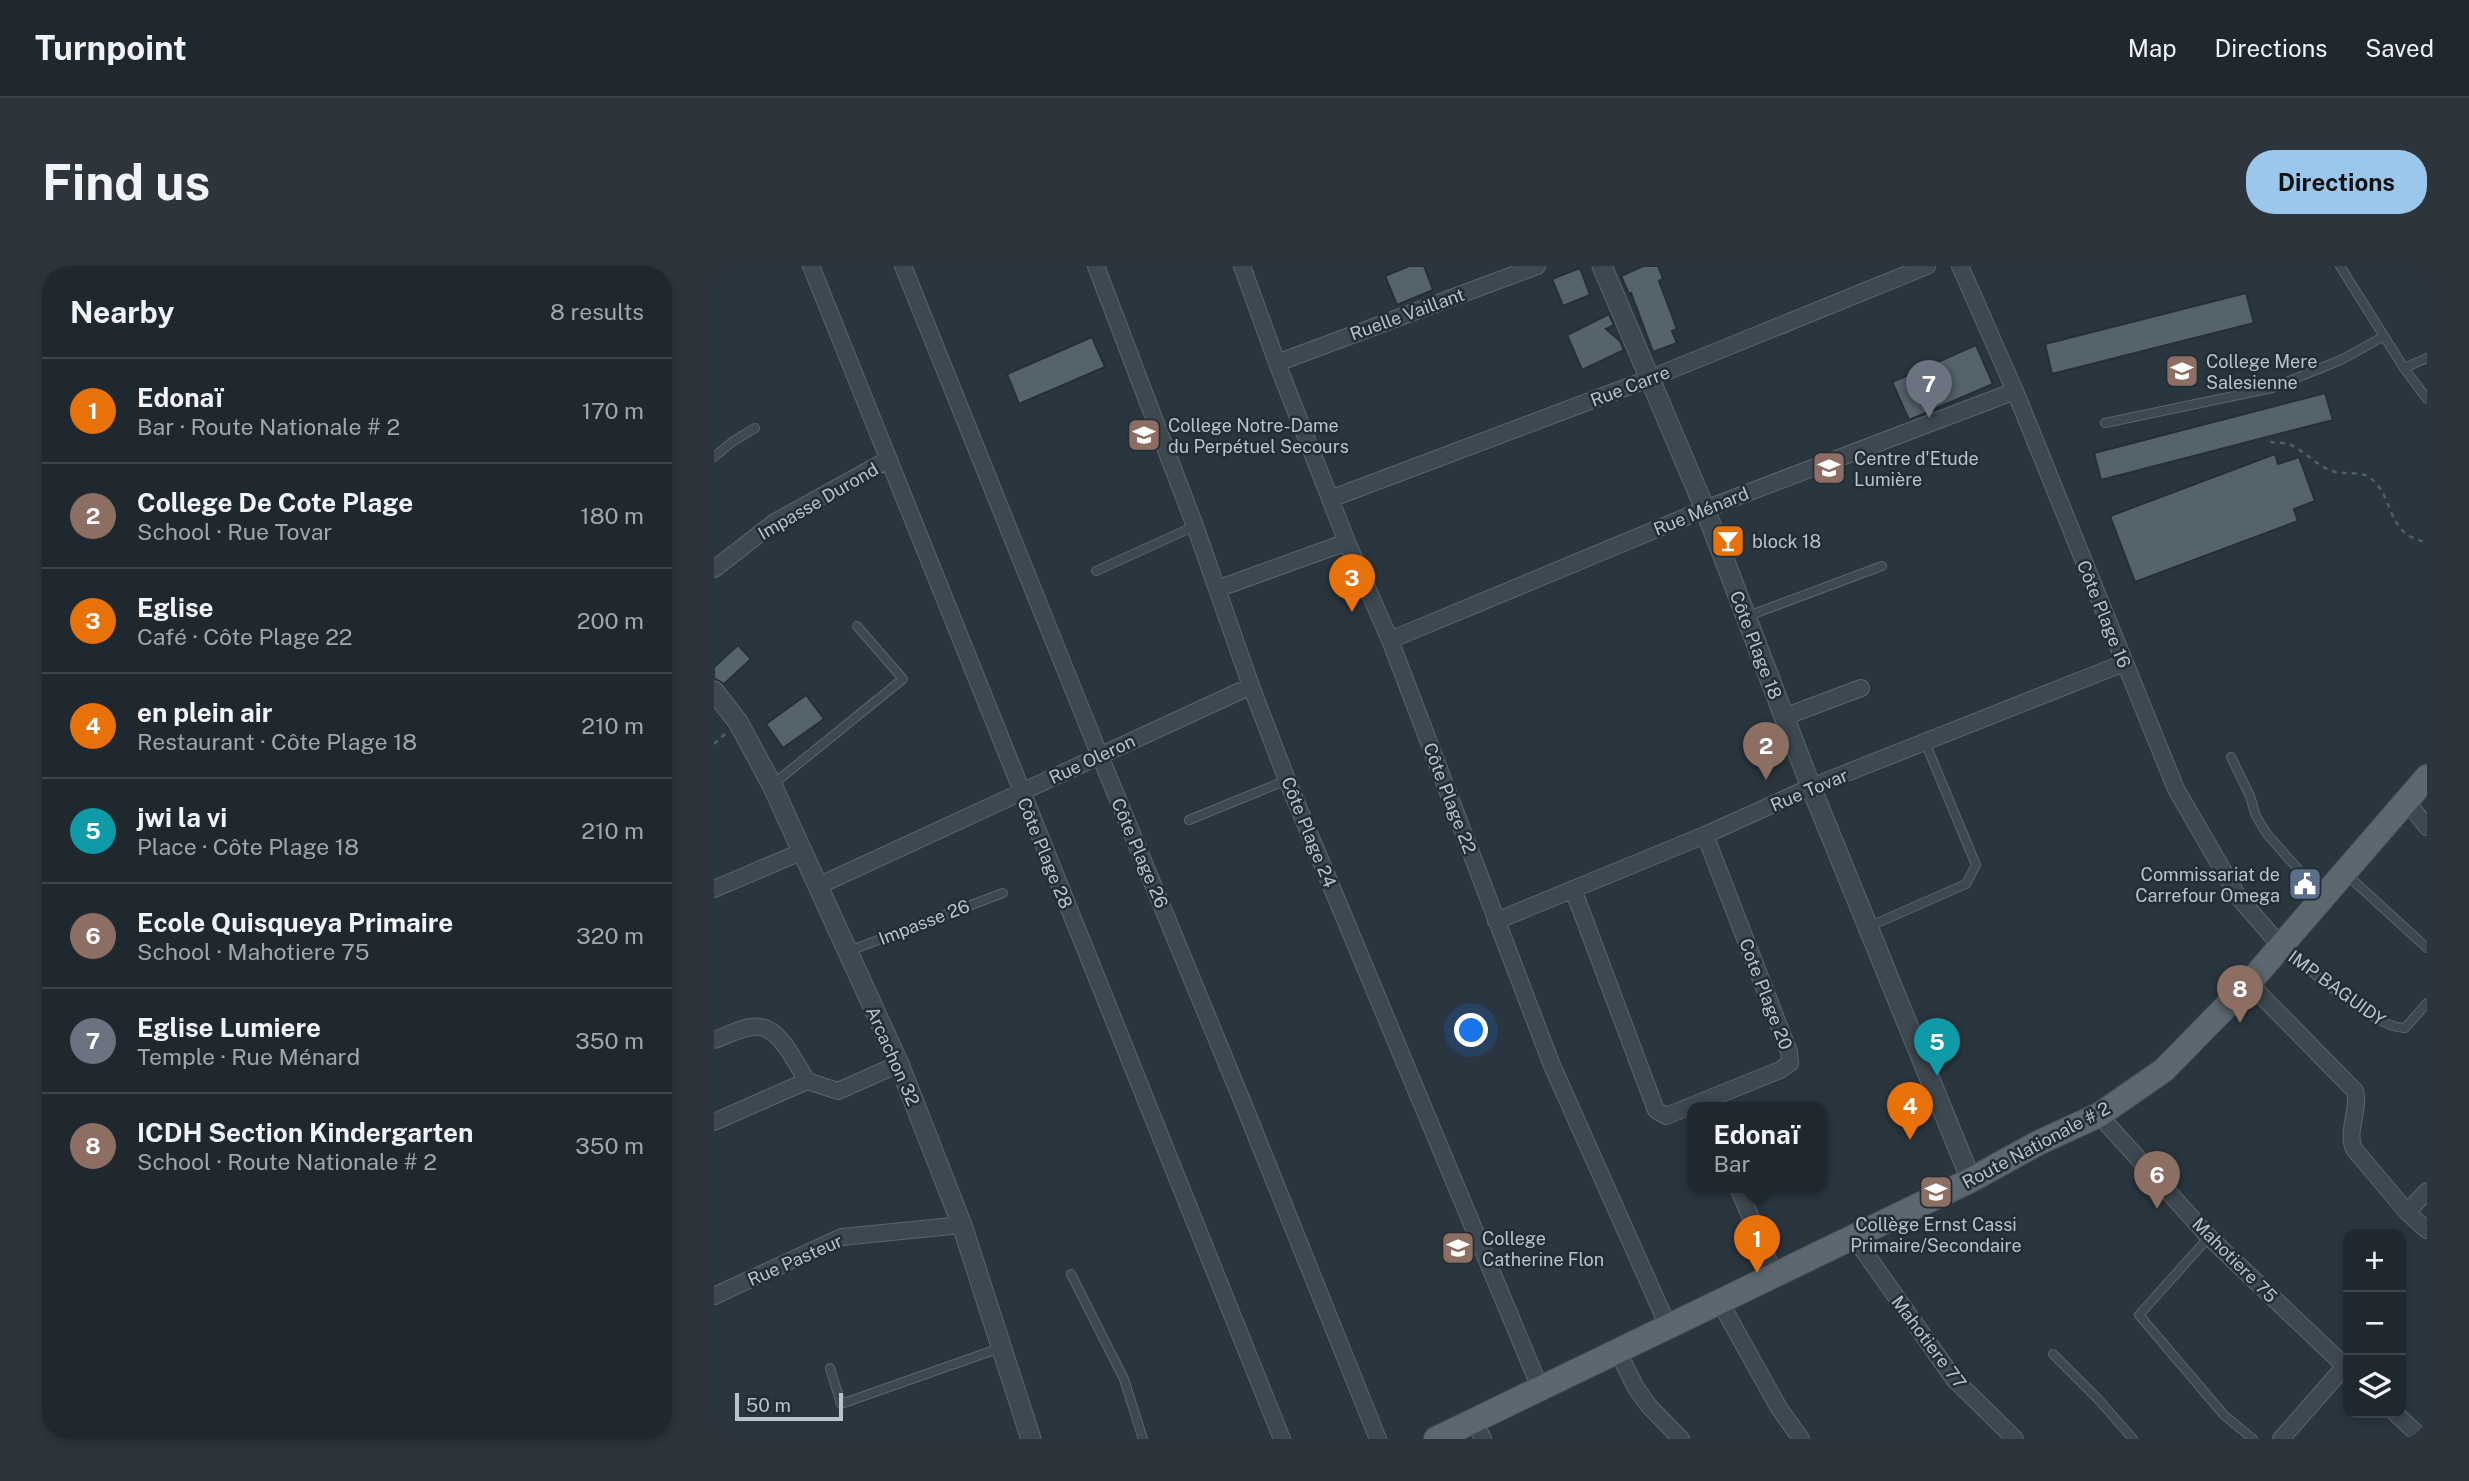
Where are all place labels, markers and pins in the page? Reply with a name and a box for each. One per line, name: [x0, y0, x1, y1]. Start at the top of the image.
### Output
place label: College Mere Salesienne: [2206, 351, 2317, 393]
school or university icon: College Mere Salesienne: [2163, 352, 2201, 390]
pin: 7: [1906, 360, 1952, 418]
place label: College Notre-Dame du Perpétuel Secours: [1168, 415, 1349, 457]
school or university icon: College Notre-Dame du Perpétuel Secours: [1125, 416, 1163, 454]
place label: Centre d'Etude Lumière: [1854, 448, 1979, 490]
school or university icon: Centre d'Etude Lumière: [1810, 449, 1848, 487]
bar icon: block 18: [1709, 522, 1747, 560]
place label: block 18: [1752, 531, 1821, 552]
pin: 3: [1329, 554, 1375, 612]
pin: 2: [1743, 722, 1789, 780]
place label: Commissariat de Carrefour Omega: [2135, 864, 2280, 906]
public building icon: Commissariat de Carrefour Omega: [2286, 865, 2324, 903]
pin: 8: [2217, 965, 2263, 1023]
pin: 5: [1914, 1018, 1960, 1076]
pin: 4: [1887, 1082, 1933, 1140]
pin: 6: [2134, 1151, 2180, 1209]
school or university icon: Collège Ernst Cassi Primaire/Secondaire: [1917, 1173, 1955, 1211]
place label: Collège Ernst Cassi Primaire/Secondaire: [1850, 1214, 2022, 1256]
pin: 1: [1734, 1215, 1780, 1273]
place label: College Catherine Flon: [1482, 1228, 1604, 1270]
school or university icon: College Catherine Flon: [1439, 1229, 1477, 1267]

